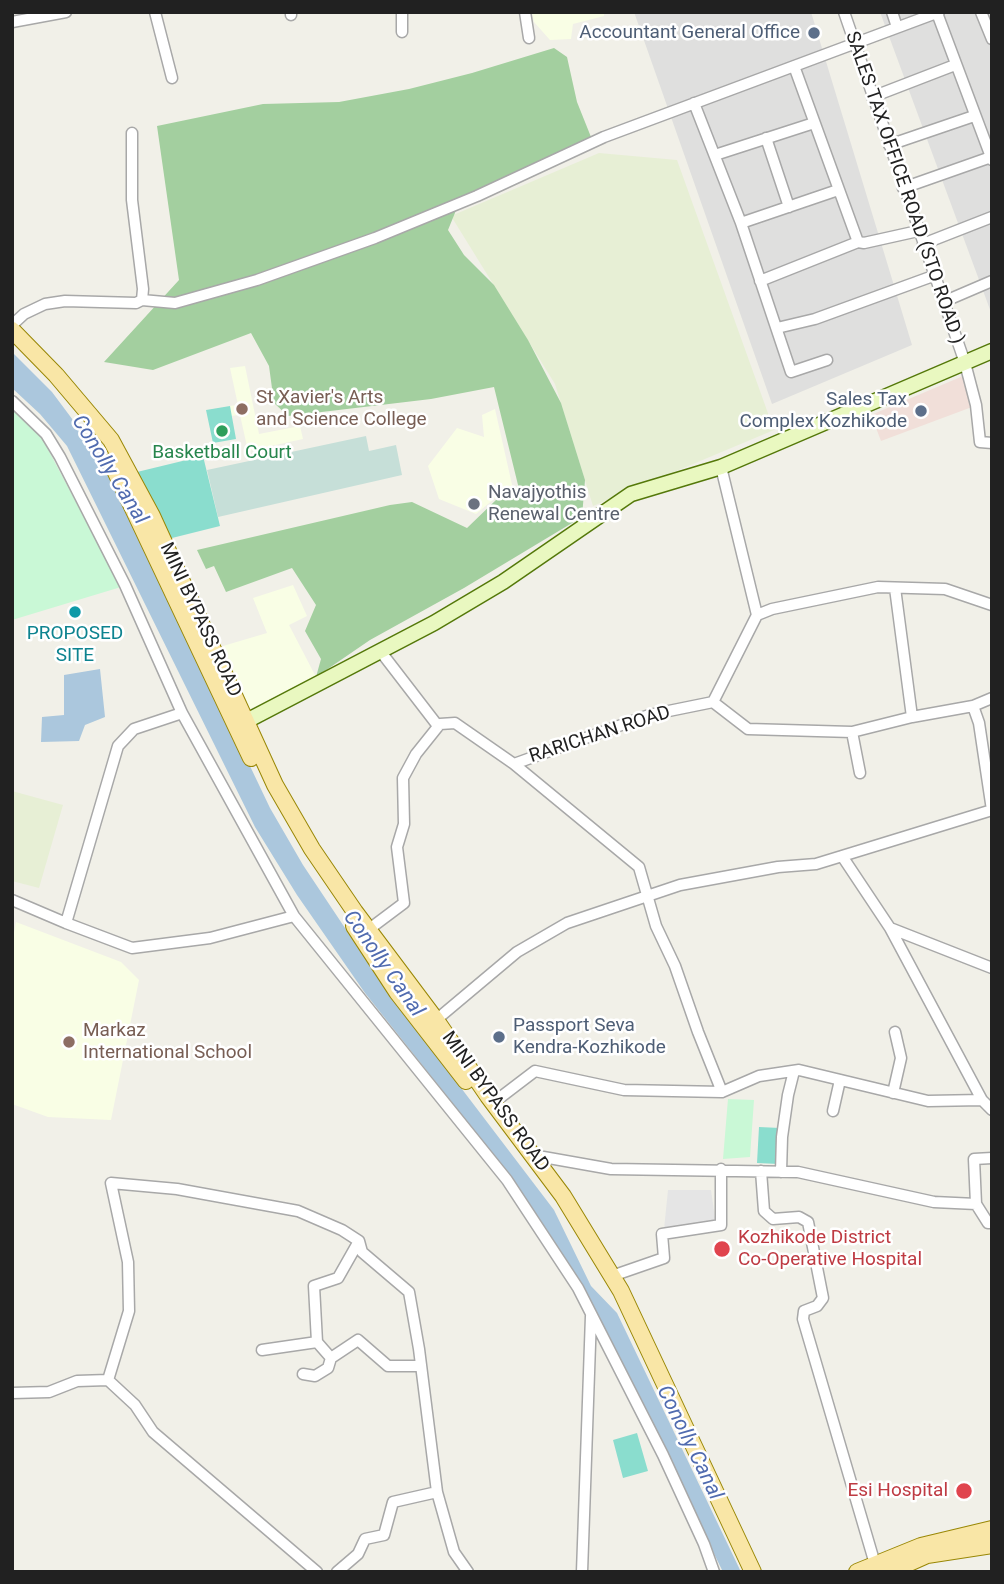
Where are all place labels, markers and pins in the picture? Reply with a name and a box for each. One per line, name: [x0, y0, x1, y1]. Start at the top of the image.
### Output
place label: Accountant General Office: [579, 22, 800, 44]
marker: Accountant General Office: [806, 25, 822, 41]
place label: St Xavier's Arts and Science College: [256, 387, 427, 431]
place label: Sales Tax Complex Kozhikode: [740, 389, 907, 433]
marker: St Xavier's Arts and Science College: [234, 401, 250, 417]
marker: Sales Tax Complex Kozhikode: [913, 403, 929, 419]
marker: Basketball Court: [214, 423, 230, 439]
place label: Basketball Court: [152, 442, 292, 464]
place label: Navajyothis Renewal Centre: [488, 482, 620, 526]
marker: Navajyothis Renewal Centre: [466, 496, 482, 512]
marker: PROPOSED SITE: [67, 604, 83, 620]
place label: PROPOSED SITE: [27, 623, 123, 667]
place label: Passport Seva Kendra-Kozhikode: [513, 1015, 666, 1059]
place label: Markaz International School: [83, 1020, 252, 1064]
marker: Passport Seva Kendra-Kozhikode: [491, 1029, 507, 1045]
marker: Markaz International School: [61, 1034, 77, 1050]
place label: Kozhikode District Co-Operative Hospital: [738, 1227, 922, 1271]
marker: Kozhikode District Co-Operative Hospital: [712, 1239, 732, 1259]
place label: Esi Hospital: [847, 1480, 948, 1502]
marker: Esi Hospital: [954, 1481, 974, 1501]

